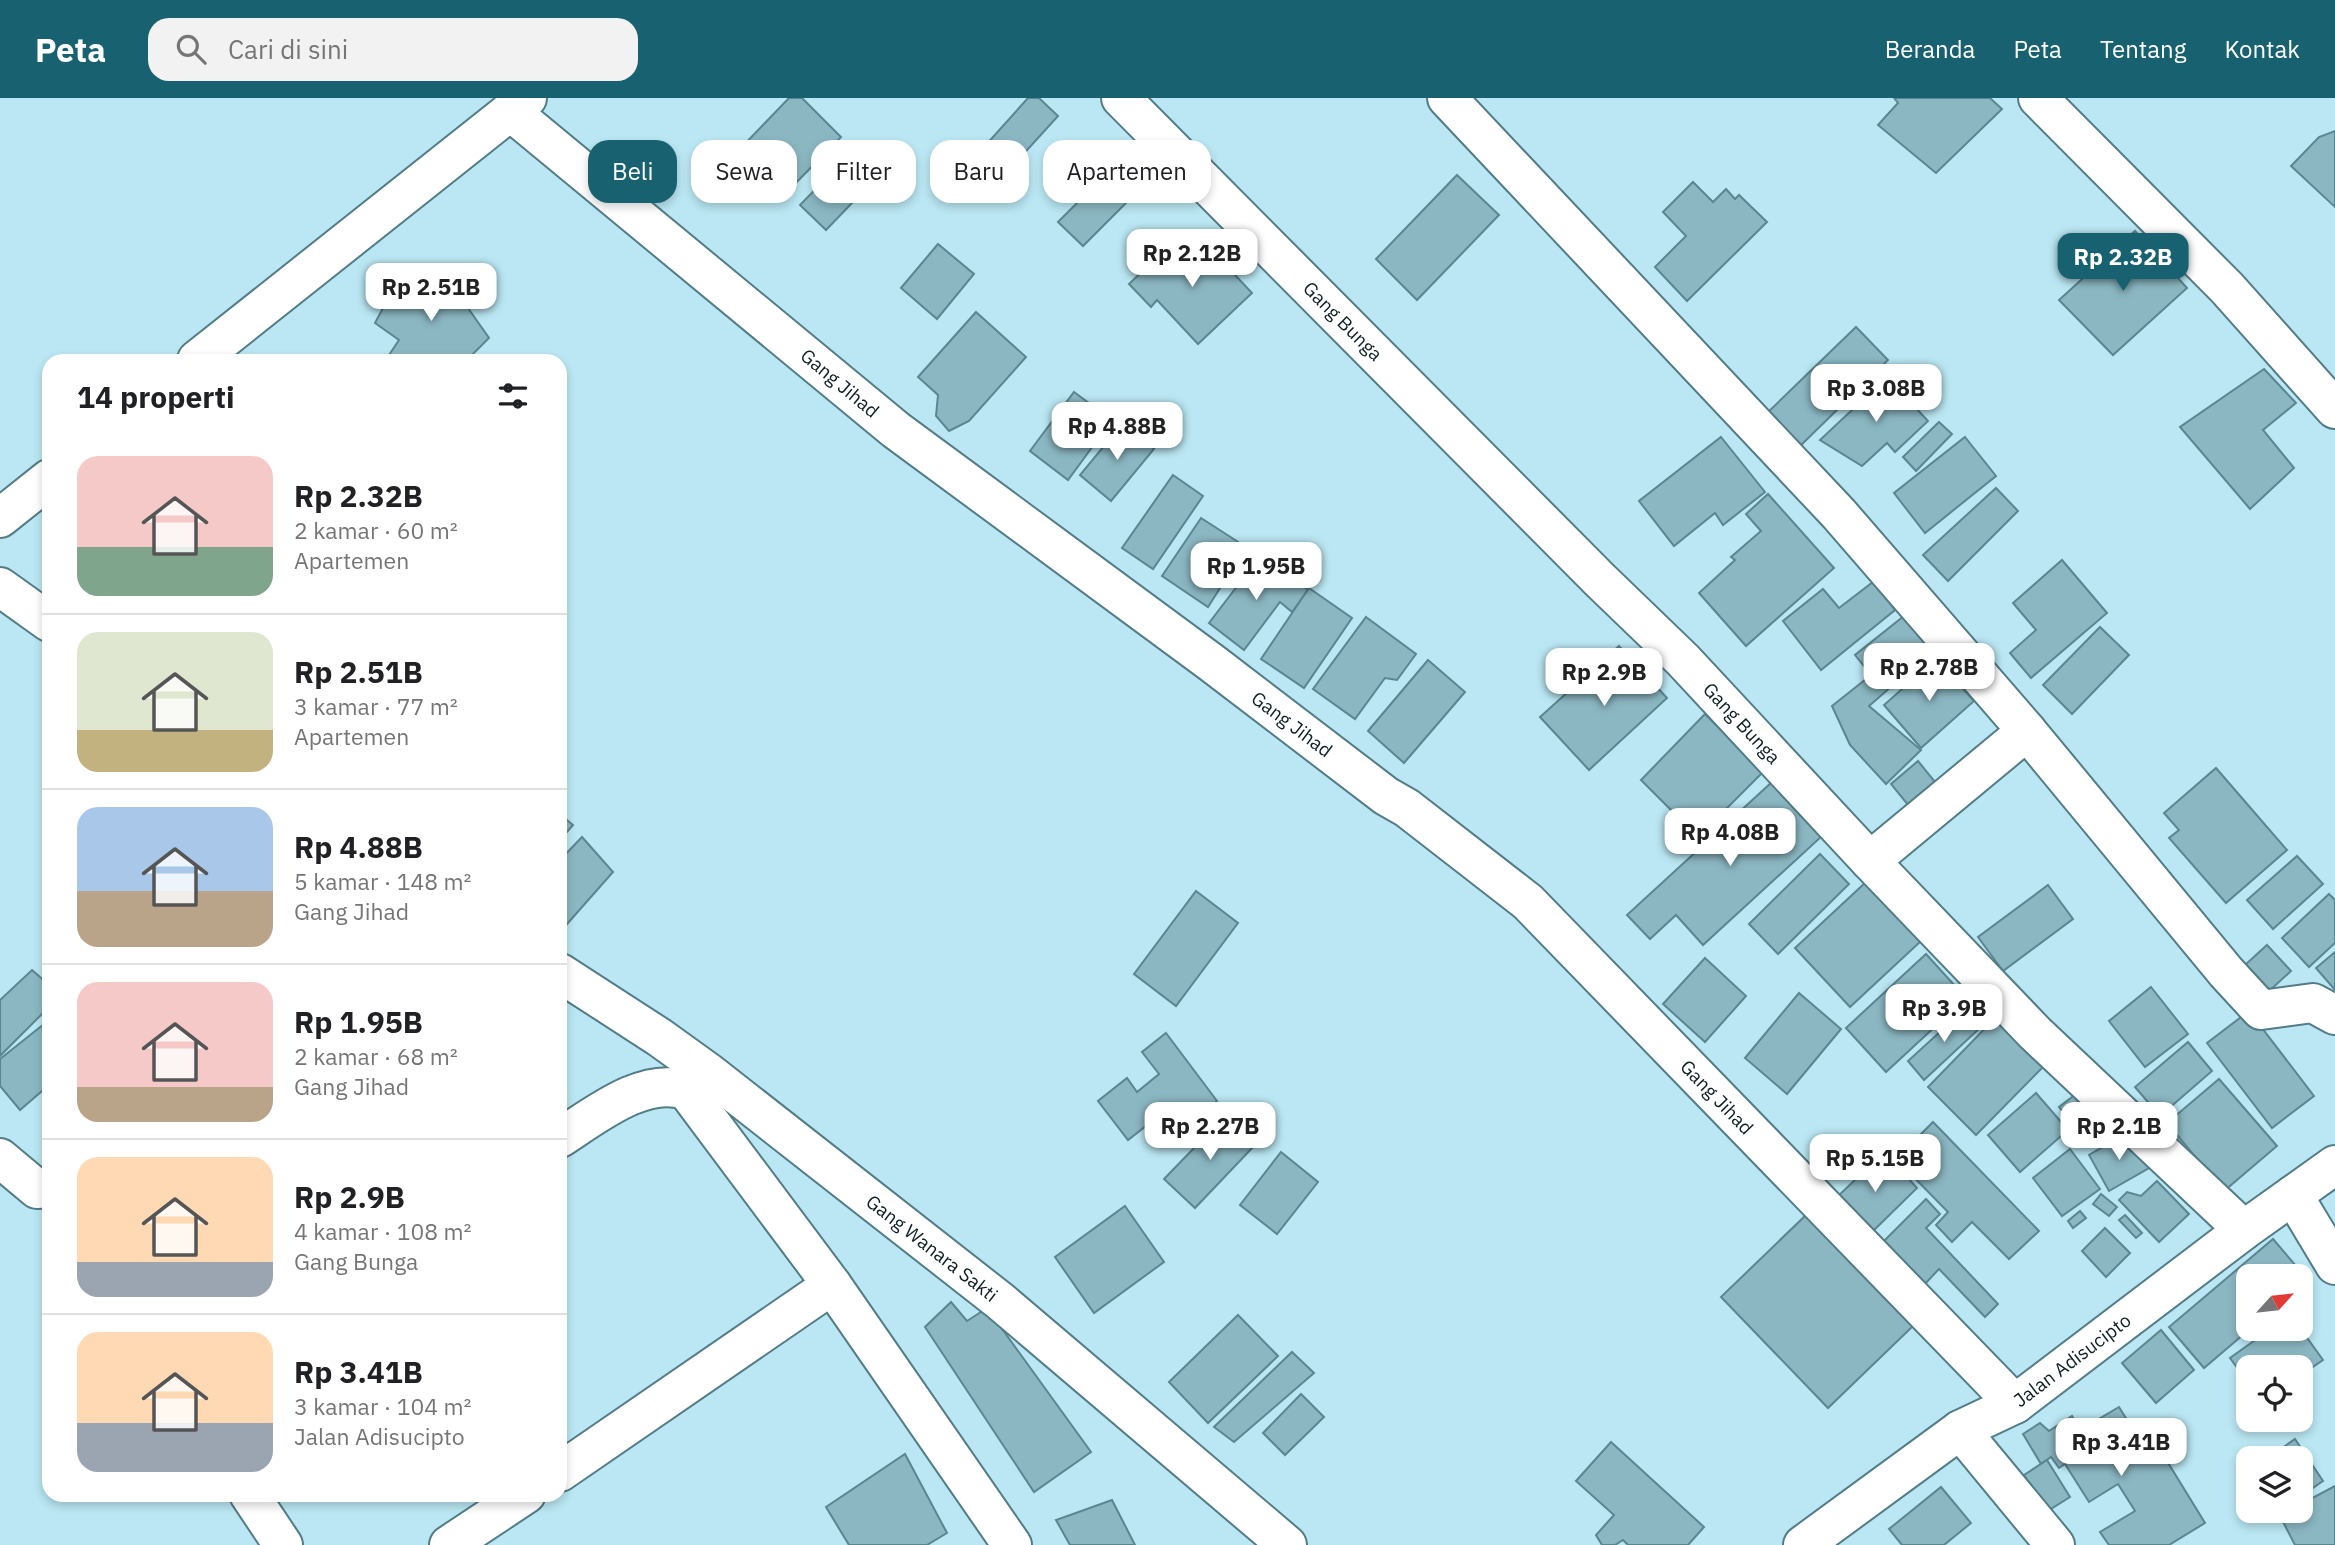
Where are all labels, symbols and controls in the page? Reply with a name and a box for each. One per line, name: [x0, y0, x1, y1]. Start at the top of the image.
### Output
search box: [148, 18, 638, 81]
text: Peta: [35, 28, 106, 71]
icon: search: [172, 30, 210, 68]
text: Cari di sini: [228, 32, 348, 66]
text: Beranda: [1885, 33, 1975, 65]
text: Peta: [2013, 33, 2062, 65]
text: Tentang: [2100, 33, 2186, 65]
text: Kontak: [2224, 33, 2300, 65]
chip: Beli: [588, 140, 677, 203]
chip: Sewa: [691, 140, 797, 203]
chip: Filter: [811, 140, 916, 203]
chip: Baru: [930, 140, 1029, 203]
chip: Apartemen: [1043, 140, 1211, 203]
pin: Rp 2.12B: [1120, 230, 1264, 289]
pin: Rp 2.32B: [2051, 234, 2195, 293]
text: Rp 2.12B: [1143, 237, 1241, 267]
text: Rp 2.32B: [2074, 241, 2172, 271]
pin: Rp 2.51B: [359, 264, 503, 323]
text: Rp 2.51B: [382, 271, 480, 301]
street label: Gang Bunga: [1298, 276, 1388, 366]
street label: Gang Jihad: [796, 343, 884, 423]
pin: Rp 3.08B: [1804, 364, 1948, 424]
text: Rp 3.08B: [1827, 372, 1925, 402]
text: 14 properti: [77, 377, 235, 416]
icon: filters: [494, 377, 532, 415]
pin: Rp 4.88B: [1045, 402, 1189, 462]
text: Rp 4.88B: [1068, 410, 1166, 440]
text: Rp 2.32B: [294, 476, 423, 515]
icon: home: [133, 484, 217, 568]
text: 2 kamar · 60 m²: [294, 515, 458, 545]
pin: Rp 1.95B: [1184, 542, 1328, 602]
text: Apartemen: [294, 545, 409, 575]
text: Rp 1.95B: [1207, 550, 1305, 580]
pin: Rp 2.78B: [1857, 644, 2001, 703]
pin: Rp 2.9B: [1539, 648, 1669, 708]
text: Rp 2.78B: [1880, 651, 1978, 681]
text: Rp 2.51B: [294, 652, 423, 691]
text: Rp 2.9B: [1562, 656, 1647, 686]
icon: home: [133, 660, 217, 744]
street label: Gang Bunga: [1698, 677, 1786, 769]
street label: Gang Jihad: [1247, 686, 1337, 762]
text: 3 kamar · 77 m²: [294, 691, 458, 721]
text: Apartemen: [294, 721, 409, 751]
pin: Rp 4.08B: [1658, 808, 1802, 868]
text: Rp 4.08B: [1681, 816, 1779, 846]
text: Rp 4.88B: [294, 827, 423, 866]
icon: home: [133, 835, 217, 919]
text: 5 kamar · 148 m²: [294, 866, 472, 896]
text: Gang Jihad: [294, 896, 409, 926]
pin: Rp 3.9B: [1879, 984, 2009, 1044]
text: Rp 3.9B: [1902, 992, 1987, 1022]
text: Rp 1.95B: [294, 1002, 423, 1041]
icon: home: [133, 1010, 217, 1094]
text: 2 kamar · 68 m²: [294, 1041, 458, 1071]
street label: Gang Jihad: [1675, 1054, 1759, 1140]
text: Gang Jihad: [294, 1071, 409, 1101]
pin: Rp 2.27B: [1138, 1102, 1282, 1162]
pin: Rp 2.1B: [2054, 1102, 2184, 1162]
text: Rp 2.27B: [1161, 1110, 1259, 1140]
text: Rp 2.1B: [2077, 1110, 2162, 1140]
pin: Rp 5.15B: [1803, 1134, 1947, 1194]
text: Rp 5.15B: [1826, 1142, 1924, 1172]
text: Rp 2.9B: [294, 1177, 405, 1216]
icon: home: [133, 1185, 217, 1269]
street label: Gang Wanara Sakti: [861, 1189, 1003, 1307]
text: 4 kamar · 108 m²: [294, 1216, 472, 1246]
text: Gang Bunga: [294, 1246, 418, 1276]
north arrow: [2236, 1264, 2314, 1340]
map controls: [2236, 1264, 2313, 1523]
street label: Jalan Adisucipto: [2009, 1308, 2135, 1412]
text: Rp 3.41B: [294, 1352, 423, 1391]
button: locate: [2236, 1355, 2313, 1432]
icon: home: [133, 1360, 217, 1444]
text: 3 kamar · 104 m²: [294, 1391, 472, 1421]
pin: Rp 3.41B: [2049, 1418, 2193, 1478]
text: Jalan Adisucipto: [294, 1421, 465, 1451]
text: Rp 3.41B: [2072, 1426, 2170, 1456]
button: layers: [2236, 1446, 2313, 1523]

